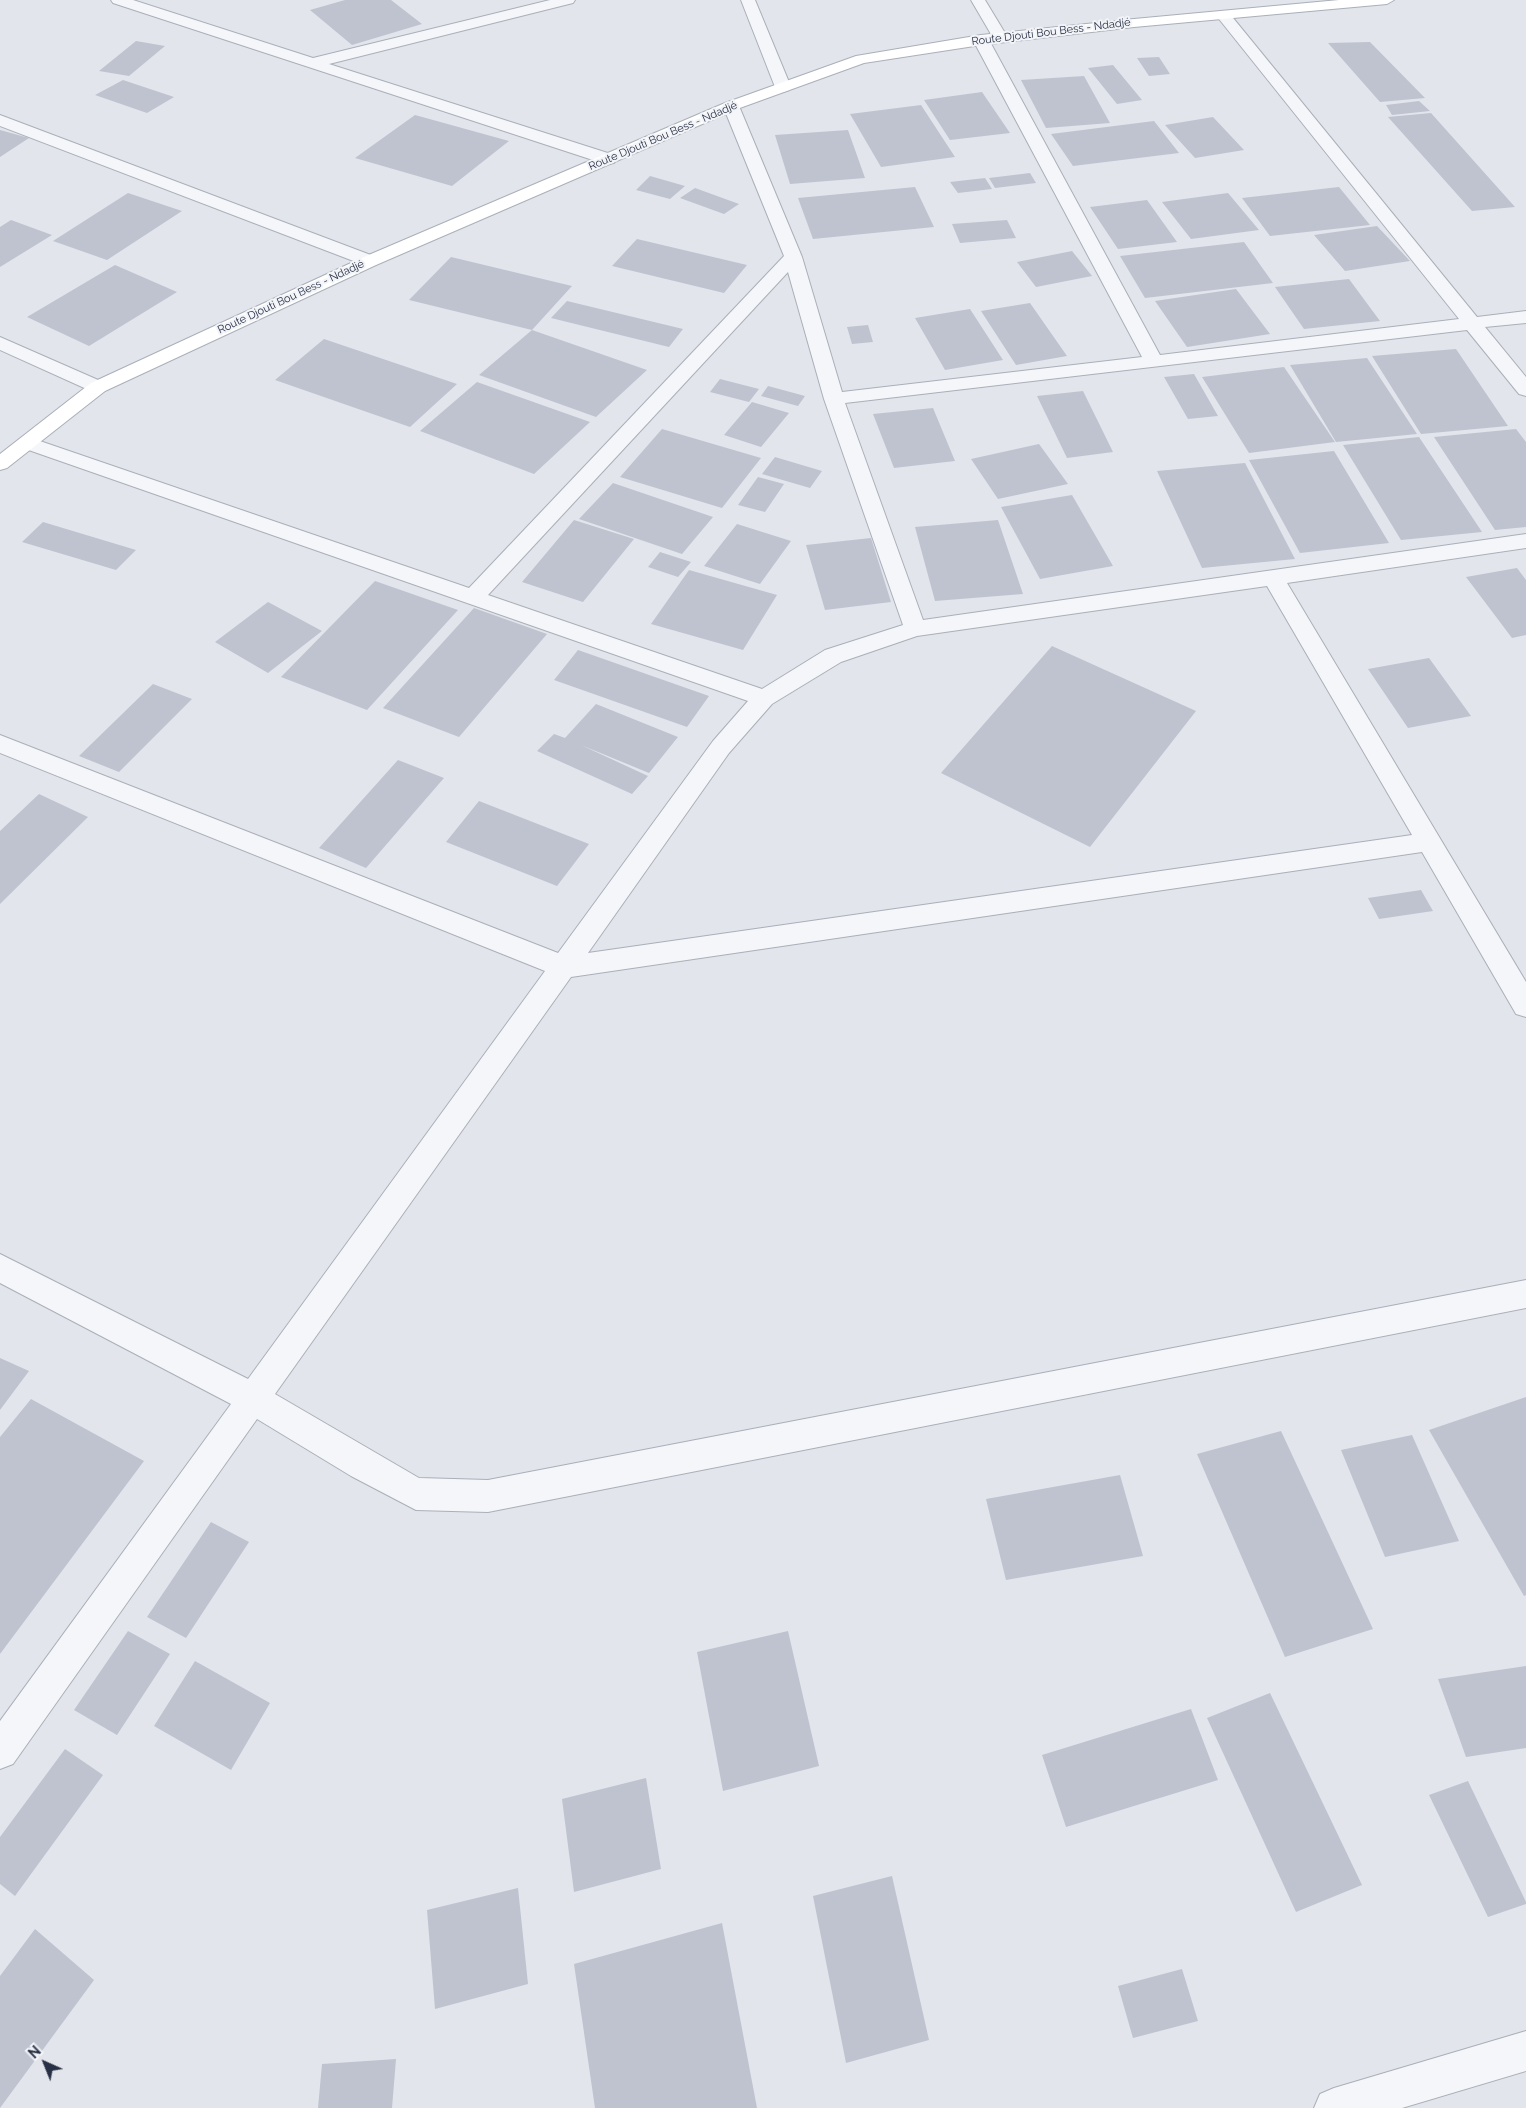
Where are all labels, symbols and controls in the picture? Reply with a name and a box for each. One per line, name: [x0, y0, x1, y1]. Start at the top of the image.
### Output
street label: Route Djouti Bou Bess - Ndadjé: [971, 16, 1131, 48]
street label: Route Djouti Bou Bess - Ndadjé: [587, 99, 739, 173]
street label: Route Djouti Bou Bess - Ndadjé: [216, 257, 366, 337]
north arrow: [20, 2038, 70, 2088]
text: N: [25, 2043, 44, 2062]

